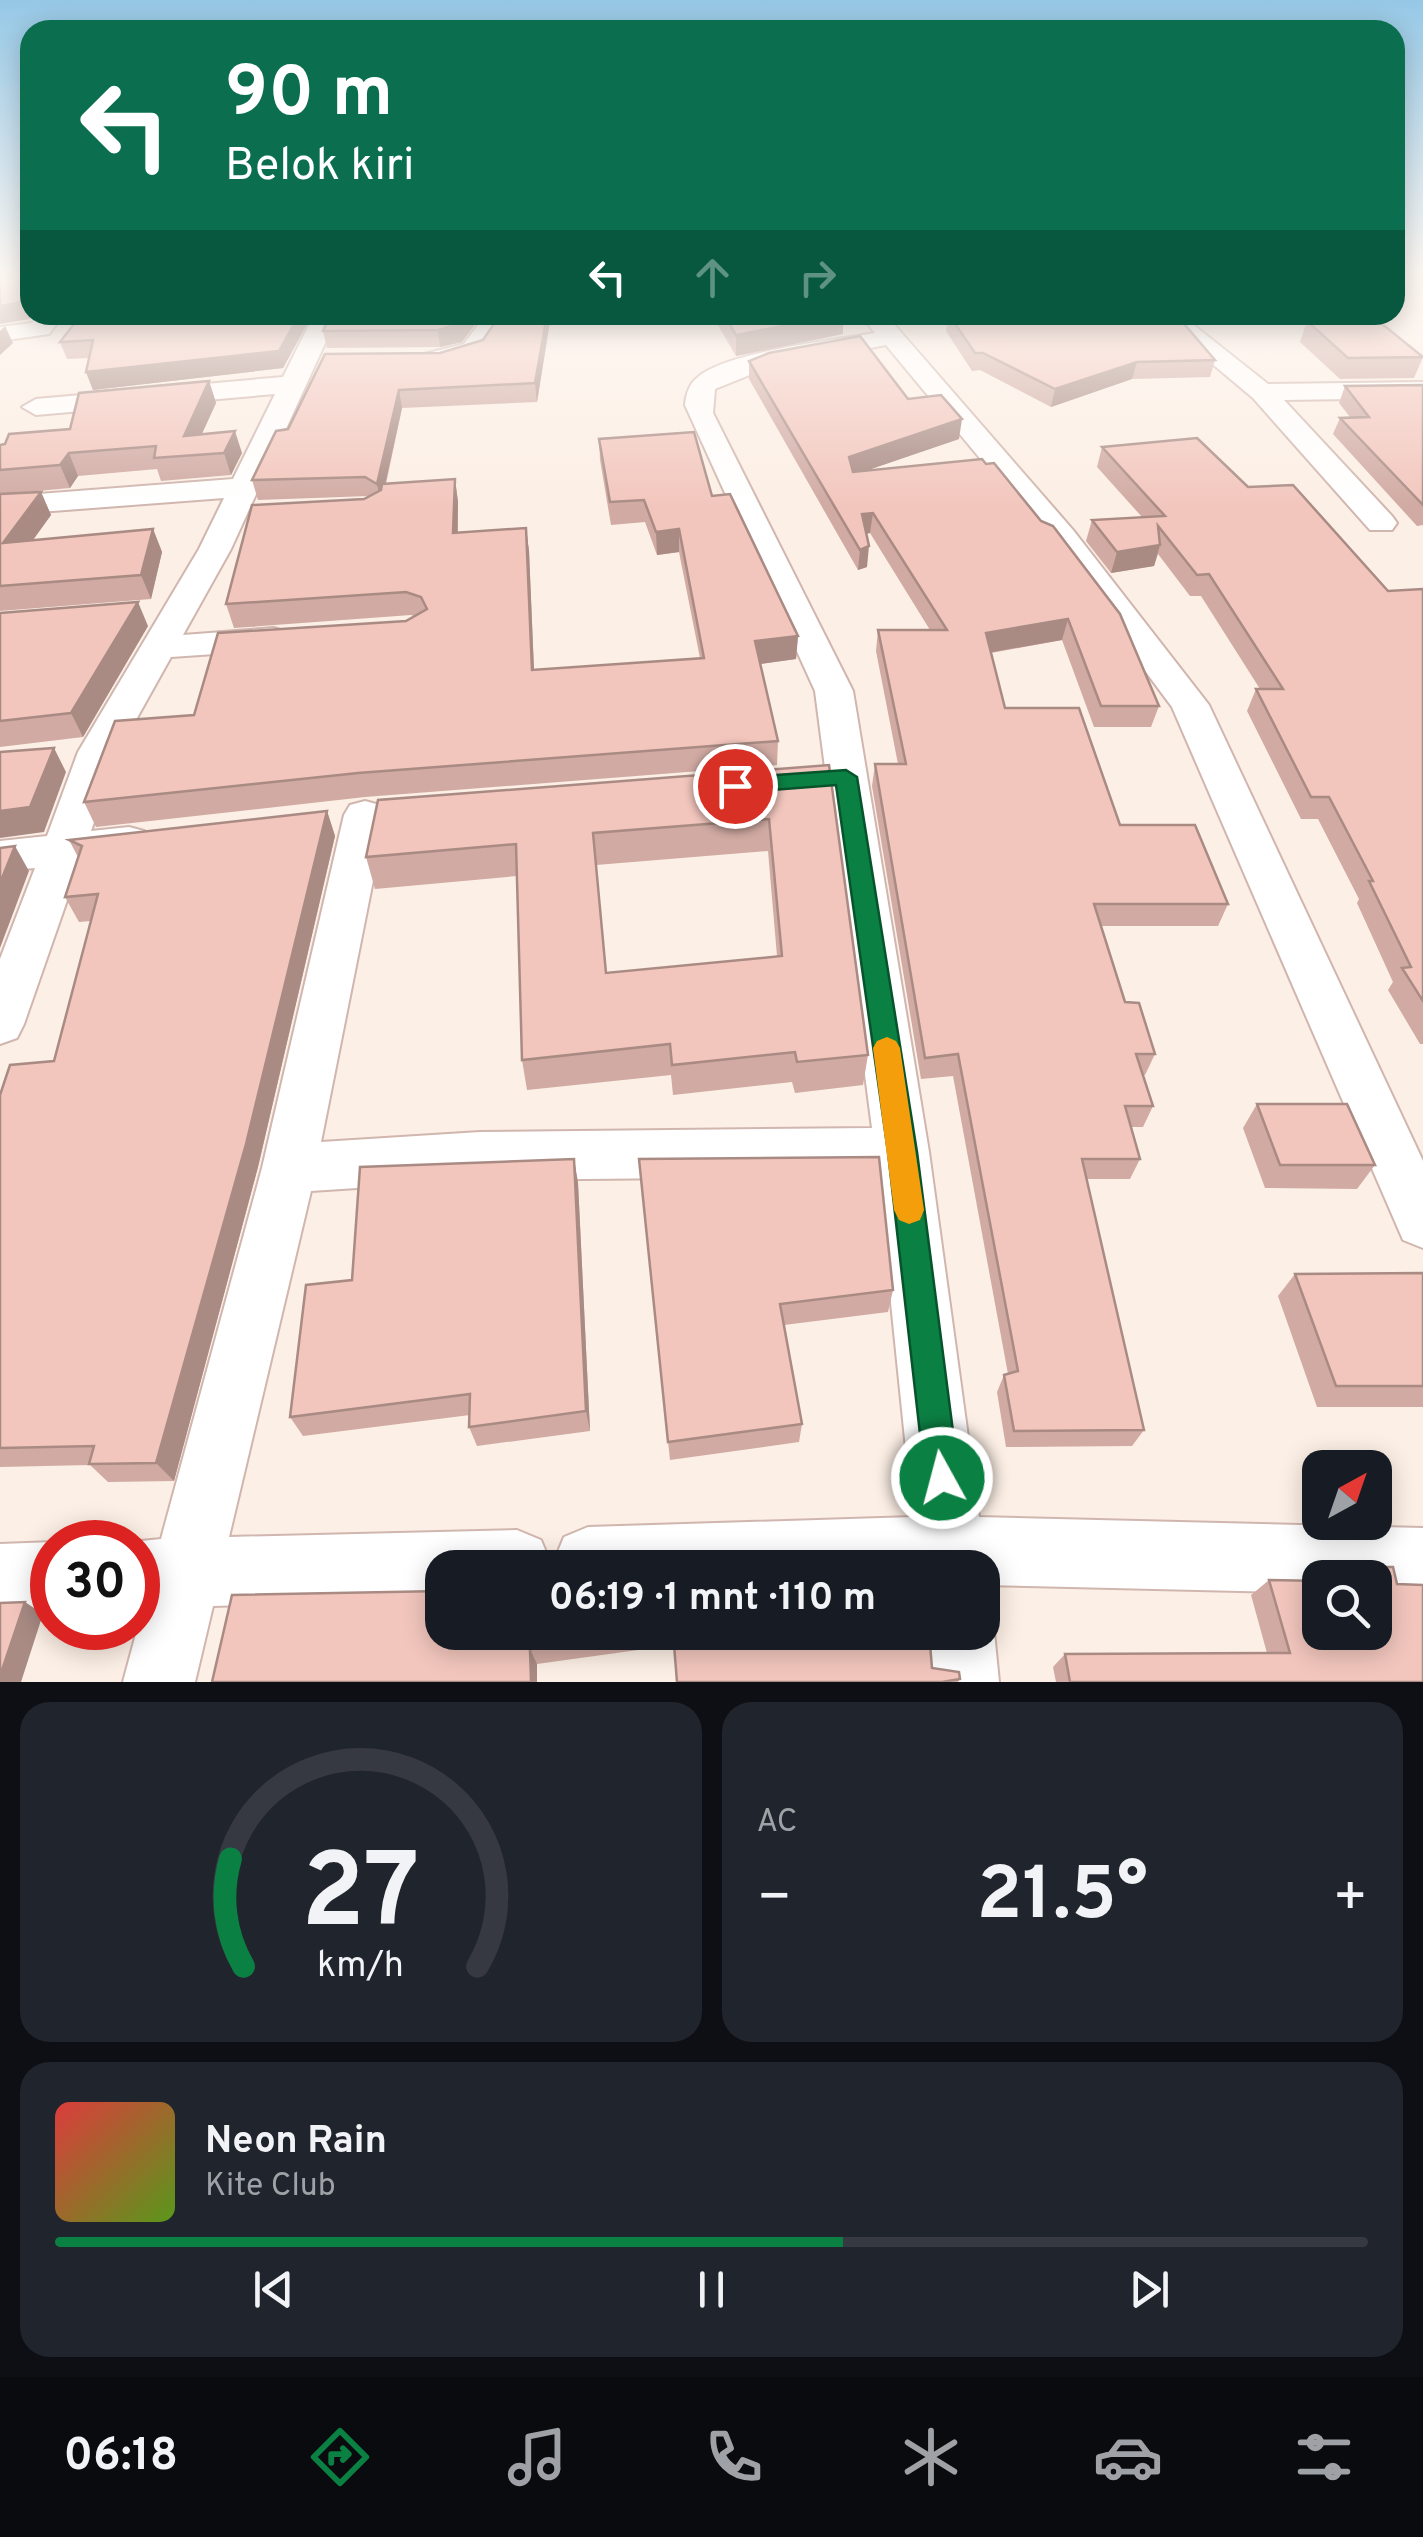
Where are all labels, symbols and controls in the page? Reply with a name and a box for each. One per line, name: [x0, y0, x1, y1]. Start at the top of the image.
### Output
text: 90 m: [225, 52, 393, 141]
icon: left: [60, 60, 190, 190]
text: Belok kiri: [225, 139, 415, 196]
icon: left: [580, 250, 635, 305]
icon: ahead: [685, 250, 740, 305]
icon: right: [790, 250, 845, 305]
pin: [693, 744, 778, 829]
icon: arrive: [708, 759, 763, 814]
position arrow: [890, 1426, 994, 1530]
north arrow: [1302, 1450, 1392, 1540]
map controls: [1302, 1450, 1392, 1650]
speed limit sign: 30: [30, 1520, 160, 1650]
button: search: [1302, 1560, 1392, 1650]
text: 06:19 · 1 mnt · 110 m: [549, 1575, 876, 1624]
text: AC: [757, 1803, 798, 1843]
text: 27: [302, 1832, 420, 1964]
text: 21.5°: [977, 1851, 1148, 1946]
text: −: [757, 1865, 792, 1935]
text: +: [1333, 1865, 1368, 1935]
text: km/h: [317, 1944, 404, 1990]
text: Neon Rain: [205, 2118, 387, 2167]
text: Kite Club: [205, 2167, 336, 2207]
icon: previous: [246, 2262, 301, 2317]
icon: pause: [684, 2262, 739, 2317]
icon: next: [1122, 2262, 1177, 2317]
icon: directions: [305, 2422, 375, 2492]
icon: music: [502, 2422, 572, 2492]
icon: phone: [699, 2422, 769, 2492]
icon: climate: [896, 2422, 966, 2492]
icon: car: [1093, 2422, 1163, 2492]
icon: filters: [1289, 2422, 1359, 2492]
text: 06:18: [63, 2429, 178, 2486]

